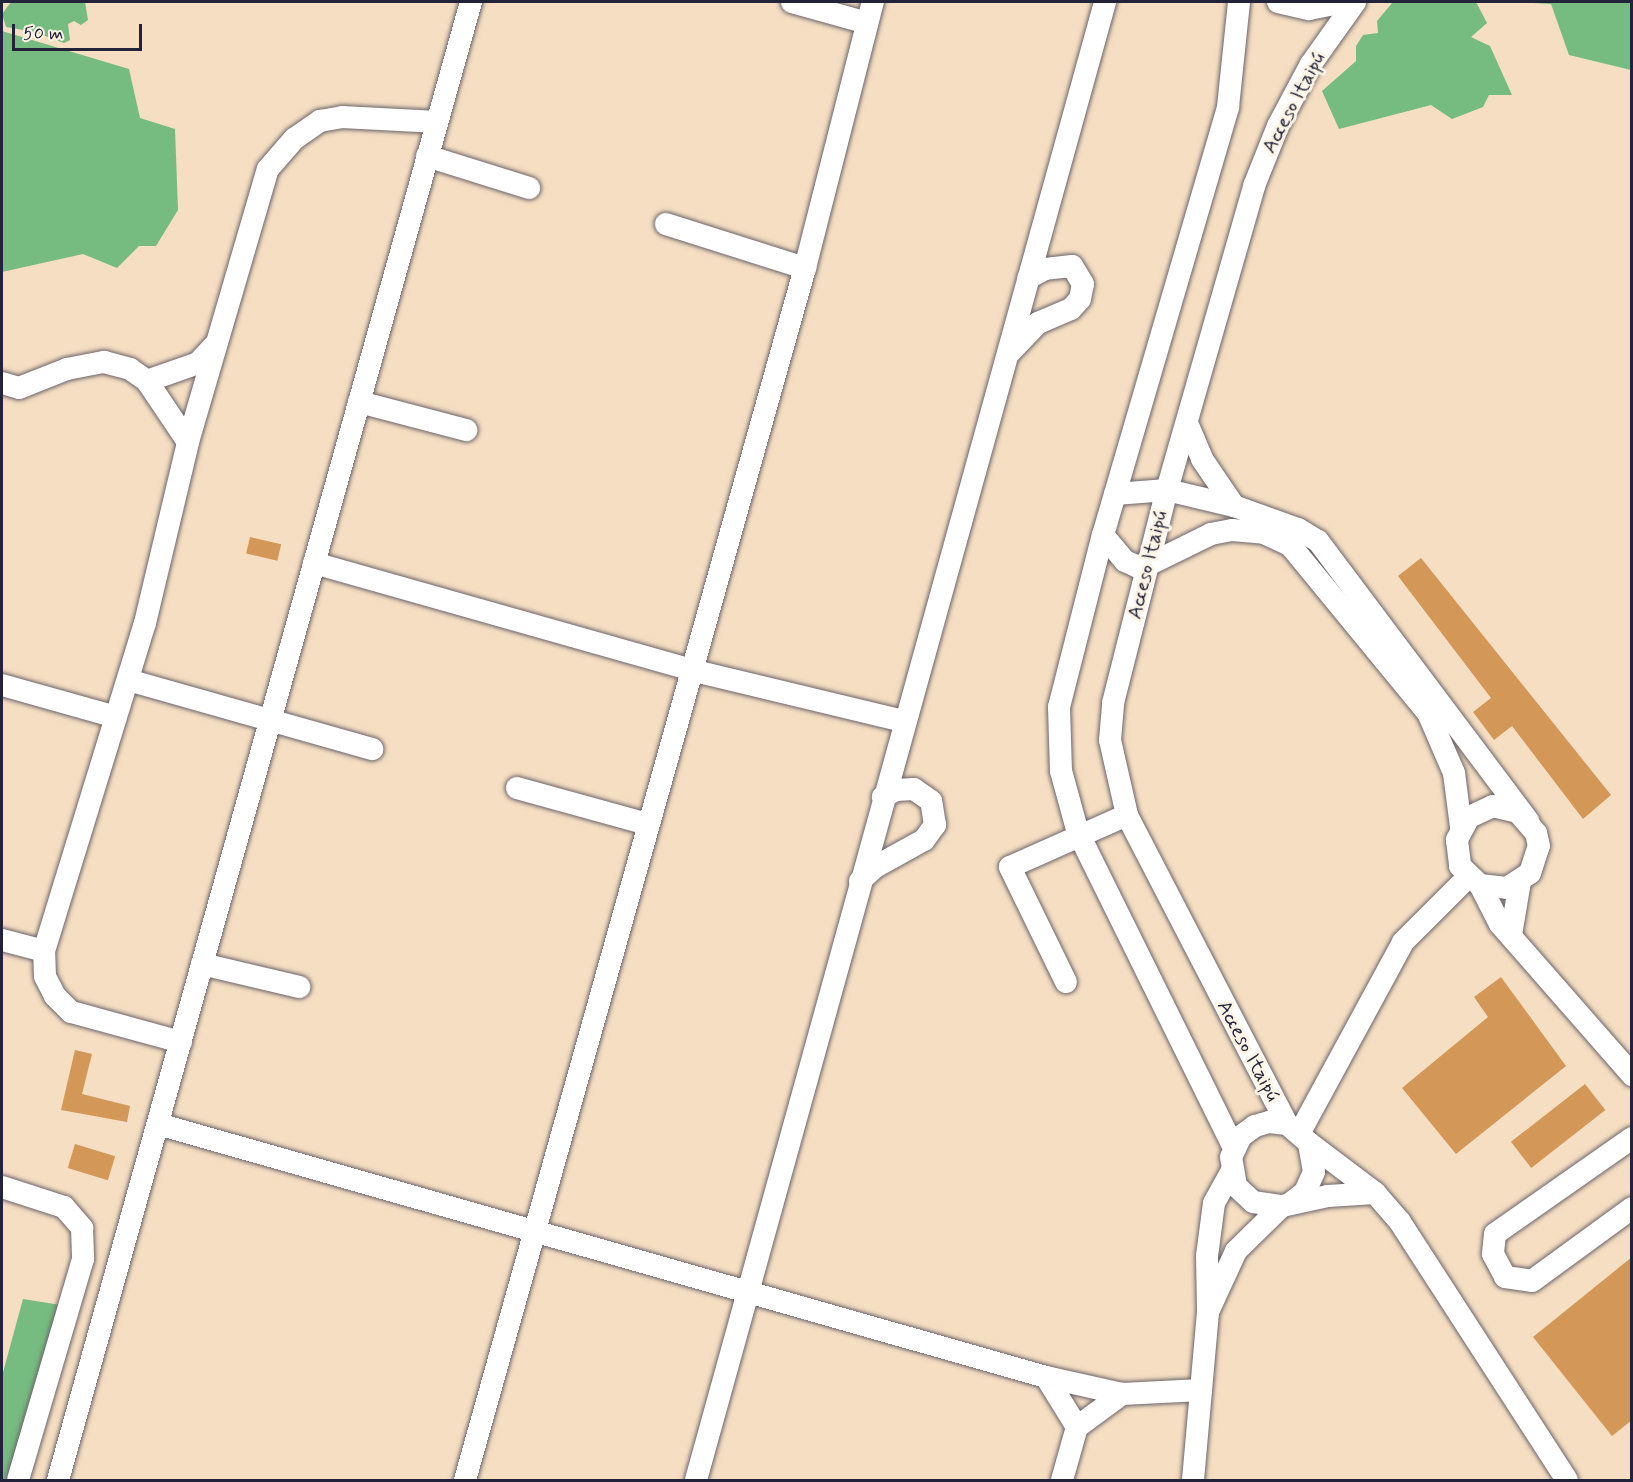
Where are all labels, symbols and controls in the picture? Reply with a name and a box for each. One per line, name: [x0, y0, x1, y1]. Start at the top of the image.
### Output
scale bar: [15, 12, 146, 50]
text: 50 m: [23, 22, 63, 46]
street label: Acceso Itaipú: [1257, 47, 1331, 159]
street label: Acceso Itaipú: [1123, 507, 1173, 623]
street label: Acceso Itaipú: [1211, 995, 1285, 1107]

